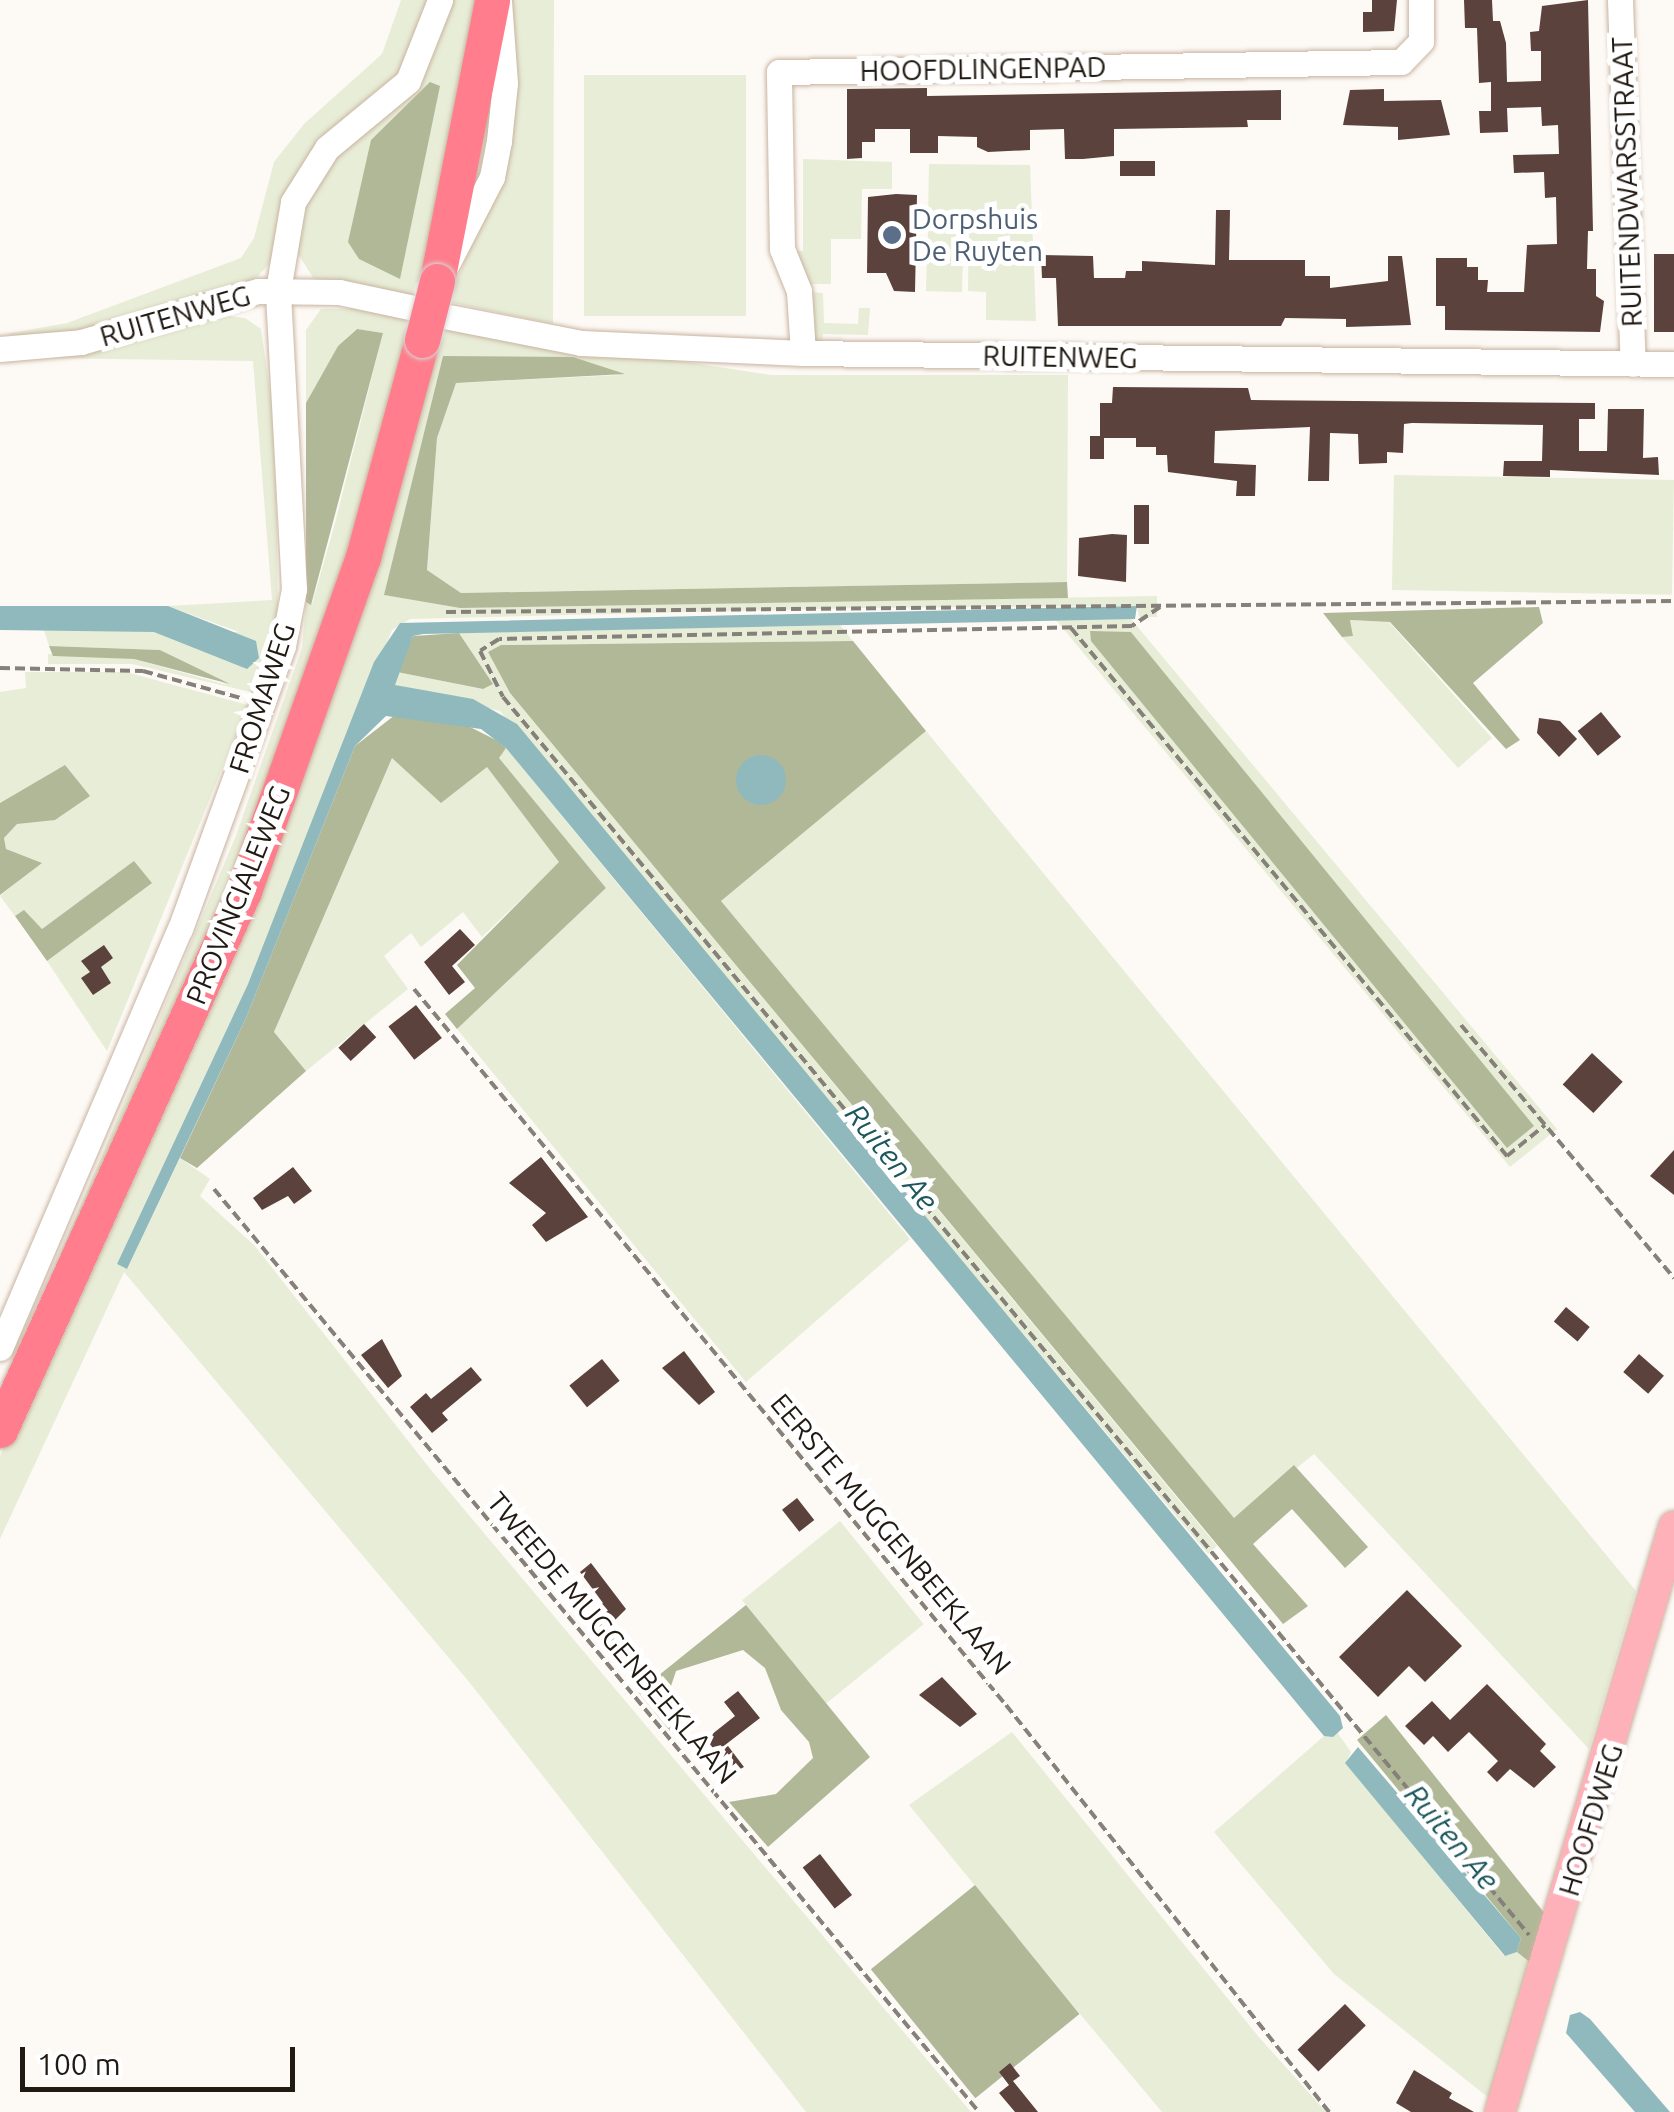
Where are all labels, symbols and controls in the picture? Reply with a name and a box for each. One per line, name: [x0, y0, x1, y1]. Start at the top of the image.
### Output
street label: RUITENDWARSSTRAAT: [1605, 36, 1649, 328]
street label: HOOFDLINGENPAD: [859, 50, 1107, 88]
place label: Dorpshuis De Ruyten: [912, 202, 1043, 268]
marker: Dorpshuis De Ruyten: [881, 224, 903, 246]
street label: RUITENWEG: [96, 279, 254, 353]
street label: RUITENWEG: [982, 339, 1138, 375]
street label: FROMAWEG: [222, 619, 302, 777]
street label: PROVINCIALEWEG: [179, 781, 297, 1009]
water label: Ruiten Ae: [838, 1096, 946, 1218]
street label: EERSTE MUGGENBEEKLAAN: [764, 1387, 1018, 1681]
street label: TWEEDE MUGGENBEEKLAAN: [480, 1485, 744, 1791]
street label: HOOFDWEG: [1552, 1740, 1630, 1900]
water label: Ruiten Ae: [1397, 1777, 1507, 1897]
scale bar: [25, 2027, 300, 2089]
text: 100 m: [37, 2047, 121, 2081]

